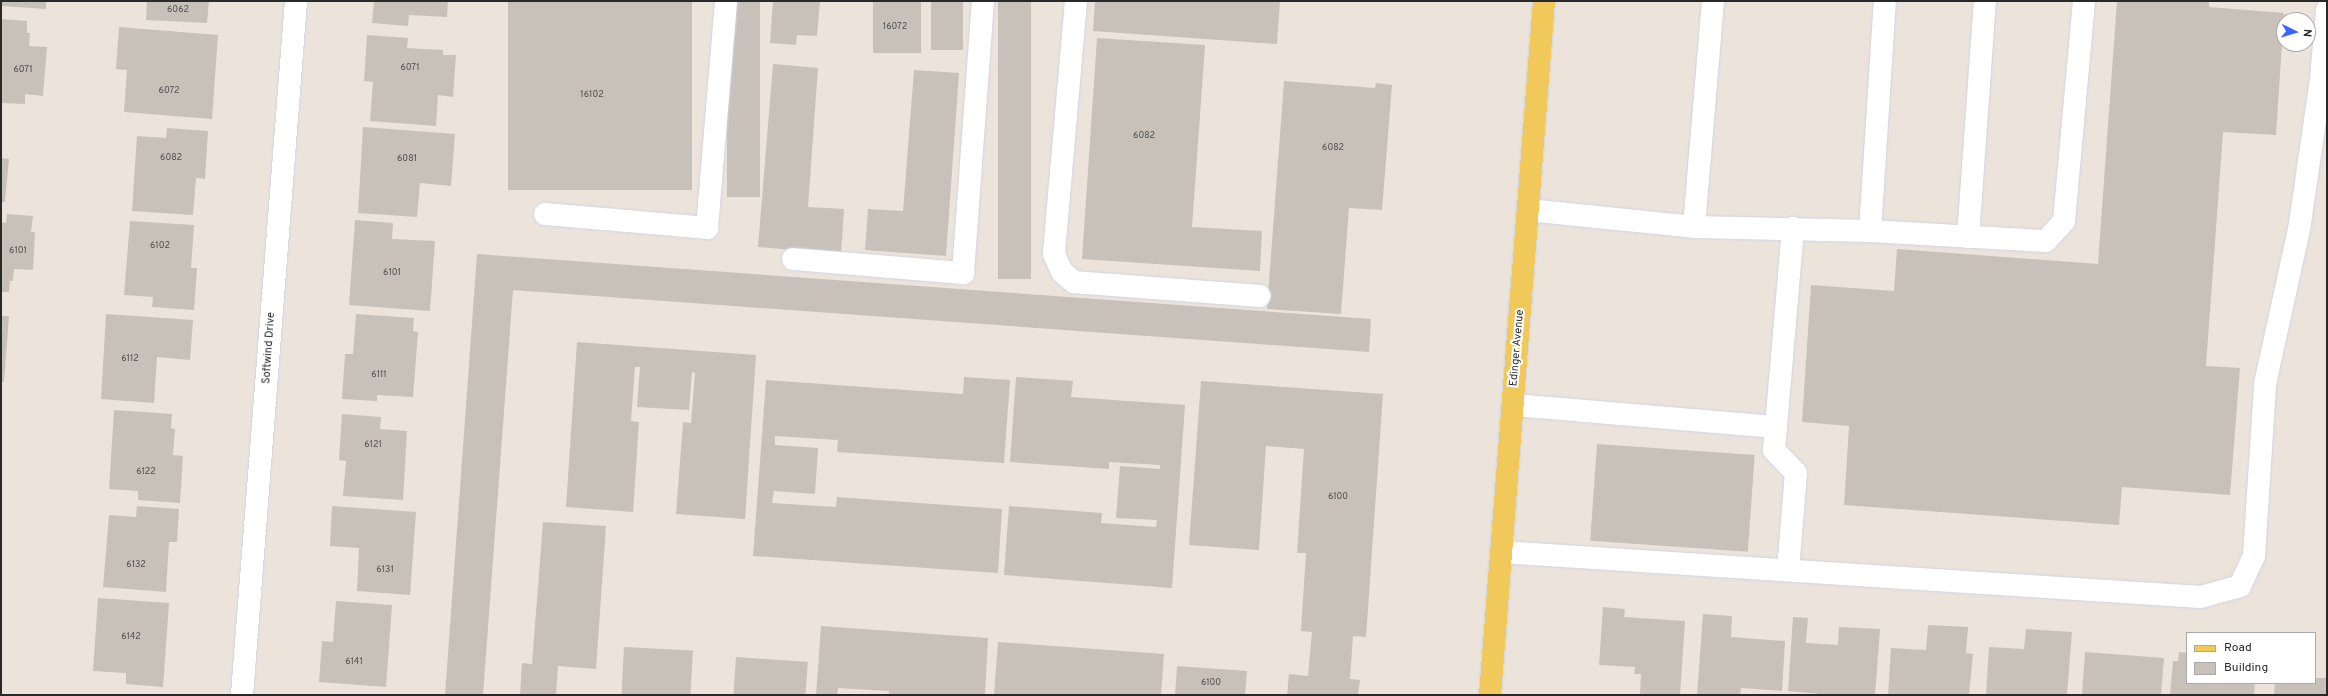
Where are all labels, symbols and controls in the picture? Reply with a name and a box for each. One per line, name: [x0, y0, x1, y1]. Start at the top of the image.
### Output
house number: 6062: [167, 5, 189, 15]
north arrow: [2276, 12, 2316, 52]
house number: 16072: [883, 22, 907, 32]
text: N: [2300, 28, 2314, 38]
house number: 6071: [400, 63, 420, 73]
house number: 6071: [13, 65, 33, 75]
house number: 6072: [159, 86, 179, 96]
house number: 16102: [580, 90, 604, 100]
house number: 6082: [1133, 131, 1155, 141]
house number: 6082: [1322, 143, 1344, 153]
house number: 6082: [160, 153, 182, 163]
house number: 6081: [397, 154, 417, 164]
house number: 6102: [150, 241, 170, 251]
house number: 6101: [9, 246, 27, 256]
house number: 6101: [383, 268, 401, 278]
street label: Edinger Avenue: [1507, 309, 1527, 387]
street label: Softwind Drive: [260, 312, 278, 384]
house number: 6112: [121, 354, 139, 364]
house number: 6111: [371, 370, 387, 380]
house number: 6121: [364, 440, 382, 450]
house number: 6122: [136, 467, 156, 477]
house number: 6100: [1328, 492, 1348, 502]
house number: 6132: [126, 560, 146, 570]
house number: 6131: [376, 565, 394, 575]
house number: 6142: [121, 632, 141, 642]
legend: [2186, 632, 2316, 684]
text: Road: [2224, 640, 2252, 656]
house number: 6141: [345, 657, 363, 667]
text: Building: [2224, 660, 2268, 676]
house number: 6100: [1201, 678, 1221, 688]

